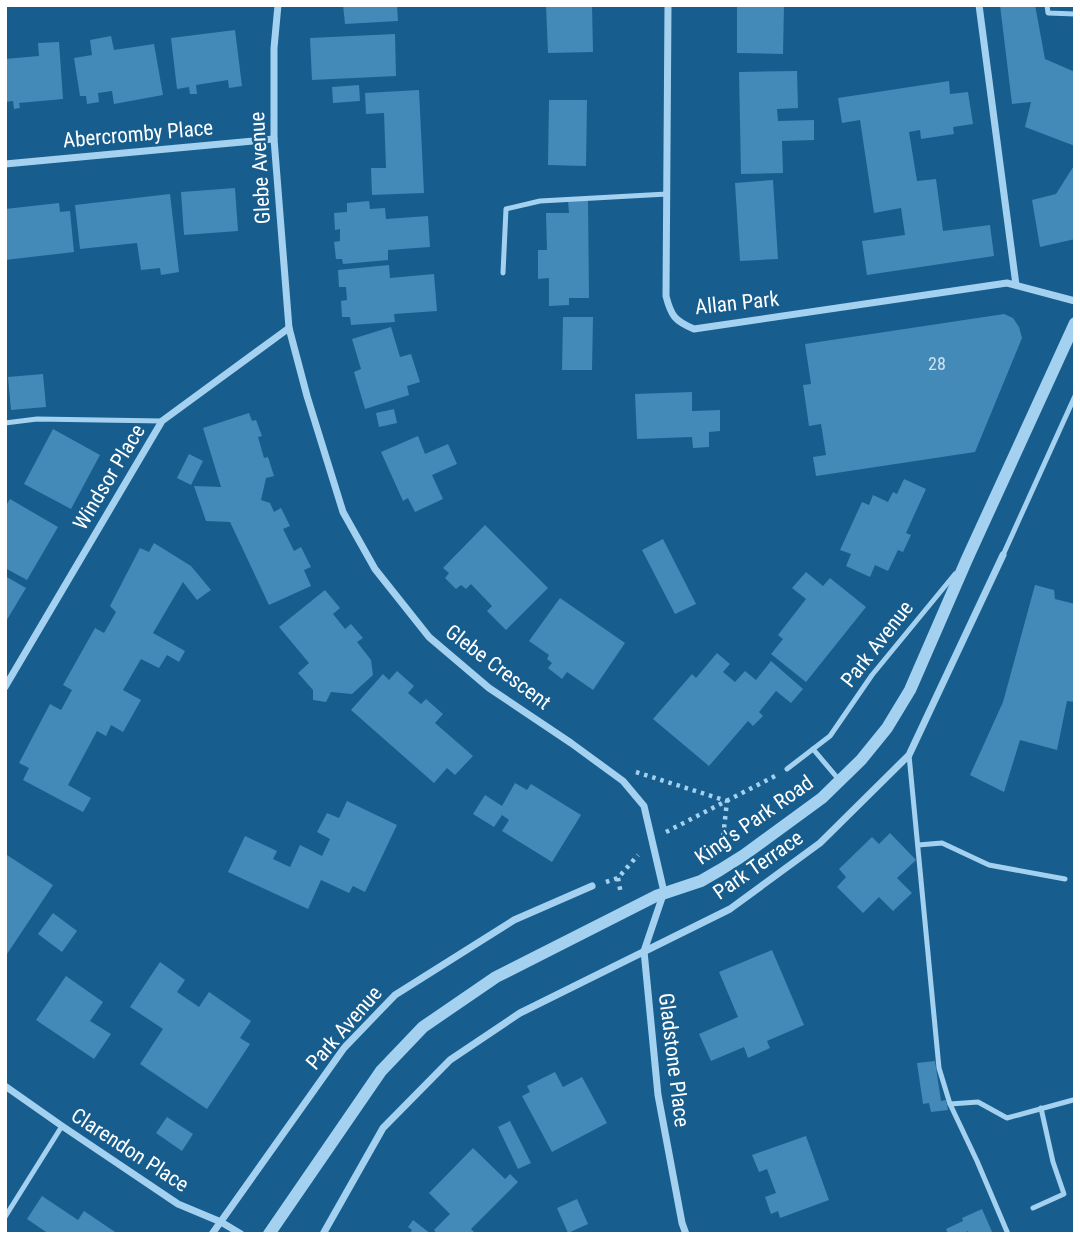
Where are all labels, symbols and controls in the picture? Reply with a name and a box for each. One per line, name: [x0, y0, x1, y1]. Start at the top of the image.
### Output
street label: Glebe Avenue: [245, 111, 275, 225]
street label: Abercromby Place: [62, 115, 214, 153]
street label: Allan Park: [694, 287, 781, 319]
house number: 28: [928, 353, 946, 374]
street label: Windsor Place: [68, 420, 150, 534]
street label: Park Avenue: [836, 596, 918, 692]
street label: Glebe Crescent: [441, 620, 555, 714]
street label: King's Park Road: [690, 770, 818, 870]
street label: Park Terrace: [709, 825, 807, 905]
street label: Park Avenue: [301, 981, 387, 1075]
street label: Gladstone Place: [654, 992, 694, 1128]
street label: Clarendon Place: [67, 1103, 193, 1197]

